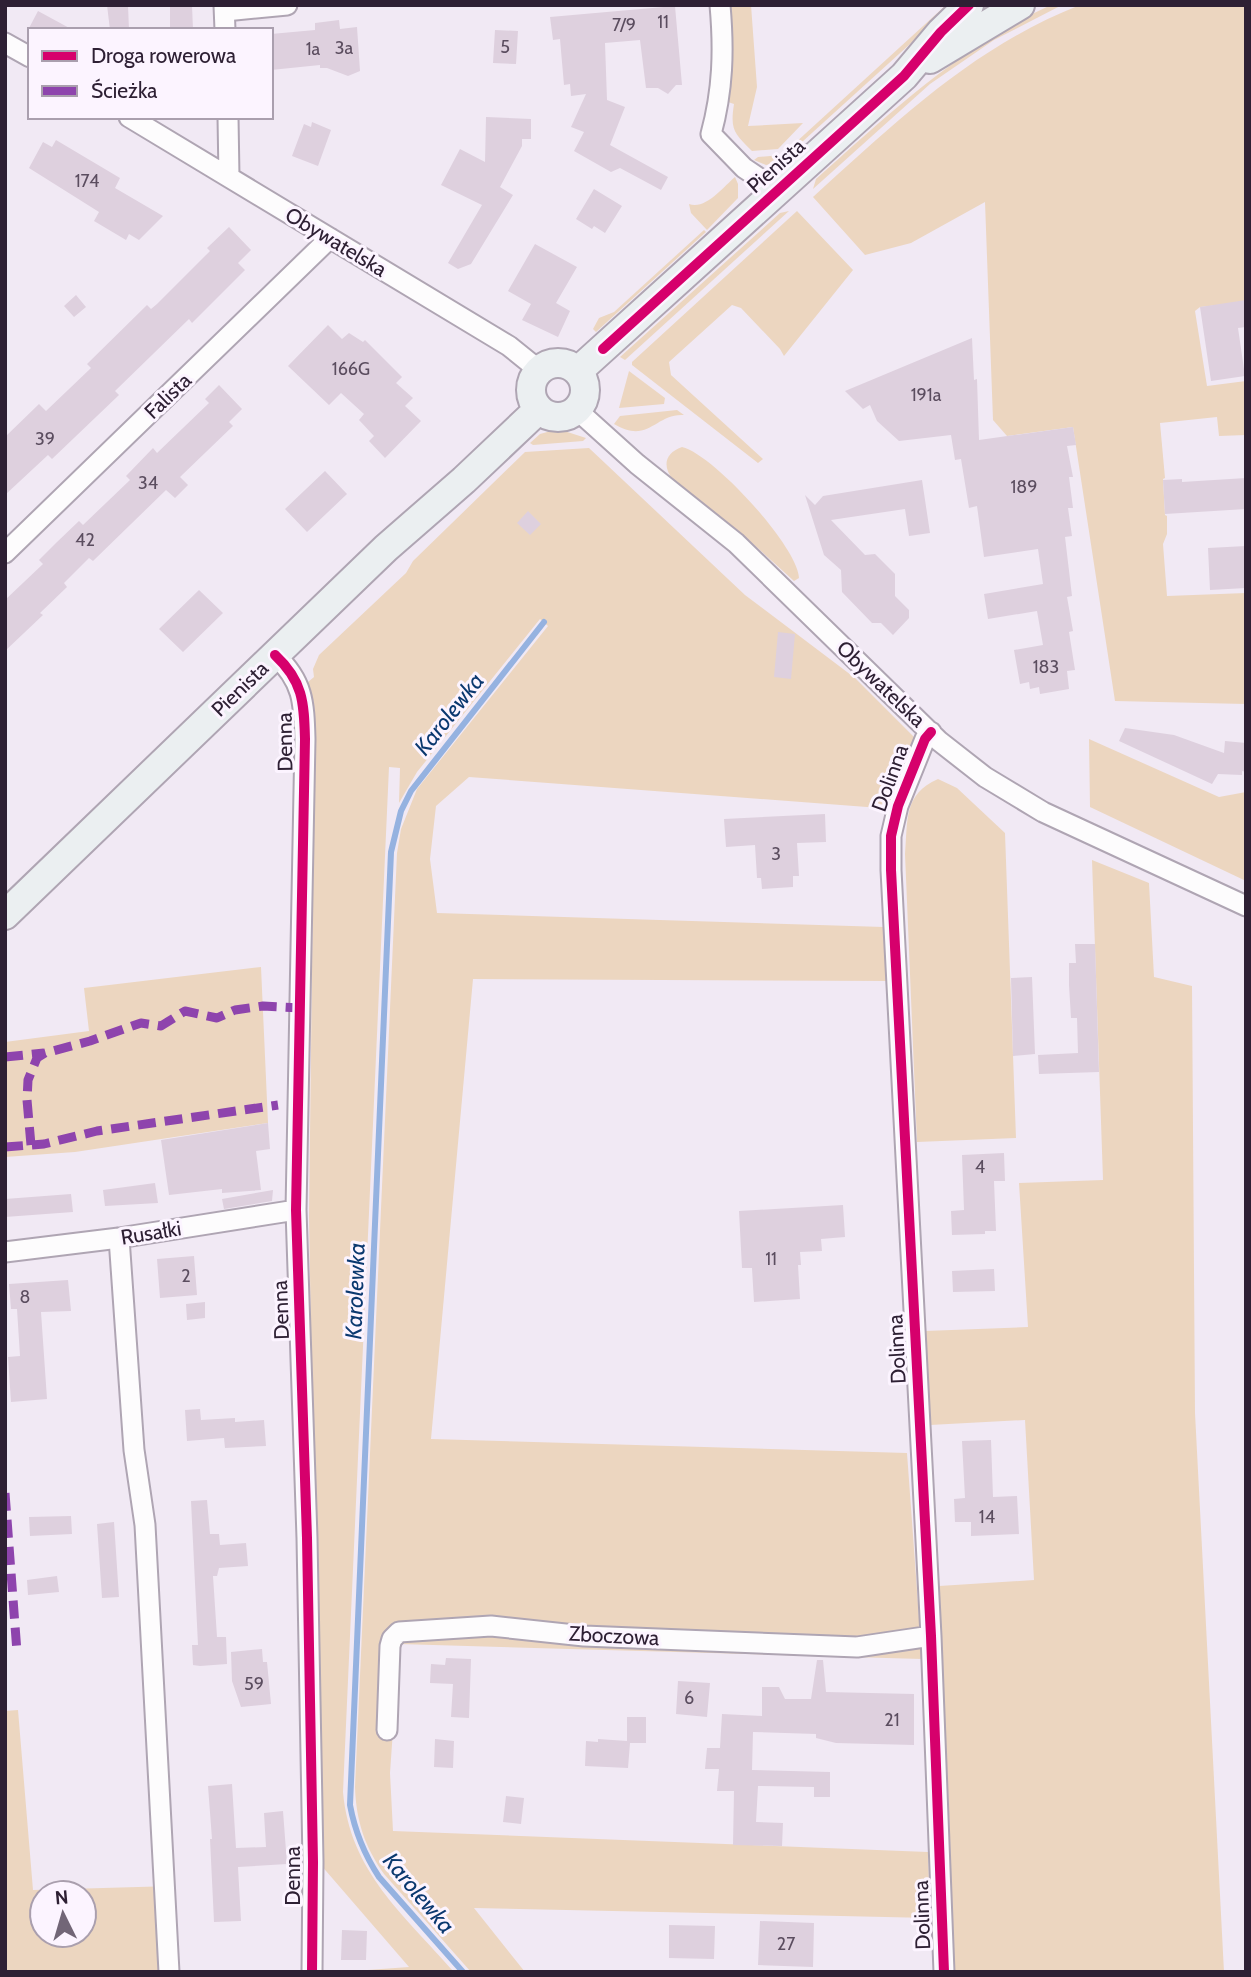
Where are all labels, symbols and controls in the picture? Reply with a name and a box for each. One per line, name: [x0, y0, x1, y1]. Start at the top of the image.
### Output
house number: 11: [657, 11, 669, 33]
house number: 7/9: [612, 14, 636, 36]
legend: [28, 28, 273, 119]
house number: 5: [500, 36, 510, 58]
house number: 3a: [335, 37, 354, 59]
house number: 1a: [306, 38, 321, 60]
text: Droga rowerowa: [91, 43, 236, 68]
text: Ścieżka: [91, 78, 157, 103]
street label: Pienista: [742, 133, 810, 198]
house number: 174: [75, 170, 99, 192]
street label: Obywatelska: [281, 202, 392, 282]
house number: 166G: [332, 358, 370, 380]
street label: Falista: [139, 368, 196, 424]
house number: 191a: [911, 384, 942, 406]
house number: 39: [35, 428, 55, 450]
house number: 34: [138, 472, 158, 494]
house number: 189: [1010, 476, 1038, 498]
house number: 42: [75, 529, 95, 551]
street label: Obywatelska: [832, 635, 931, 732]
street label: Pienista: [206, 656, 273, 722]
house number: 183: [1033, 656, 1059, 678]
water label: Karolewka: [408, 667, 490, 761]
street label: Denna: [271, 712, 298, 772]
street label: Dolinna: [866, 741, 913, 815]
house number: 3: [771, 843, 781, 865]
house number: 4: [975, 1156, 985, 1178]
street label: Rusałki: [119, 1215, 183, 1250]
water label: Karolewka: [339, 1242, 371, 1340]
house number: 11: [765, 1248, 777, 1270]
house number: 2: [181, 1265, 191, 1287]
street label: Denna: [267, 1280, 294, 1340]
house number: 8: [20, 1286, 30, 1308]
street label: Dolinna: [882, 1314, 911, 1384]
house number: 14: [979, 1506, 995, 1528]
street label: Zboczowa: [568, 1621, 660, 1650]
house number: 59: [244, 1673, 264, 1695]
house number: 6: [684, 1687, 694, 1709]
house number: 21: [884, 1709, 900, 1731]
street label: Denna: [280, 1846, 305, 1906]
water label: Karolewka: [377, 1847, 461, 1939]
north arrow: [28, 1879, 98, 1949]
street label: Dolinna: [908, 1880, 935, 1950]
text: N: [54, 1886, 69, 1910]
house number: 27: [777, 1933, 795, 1955]

